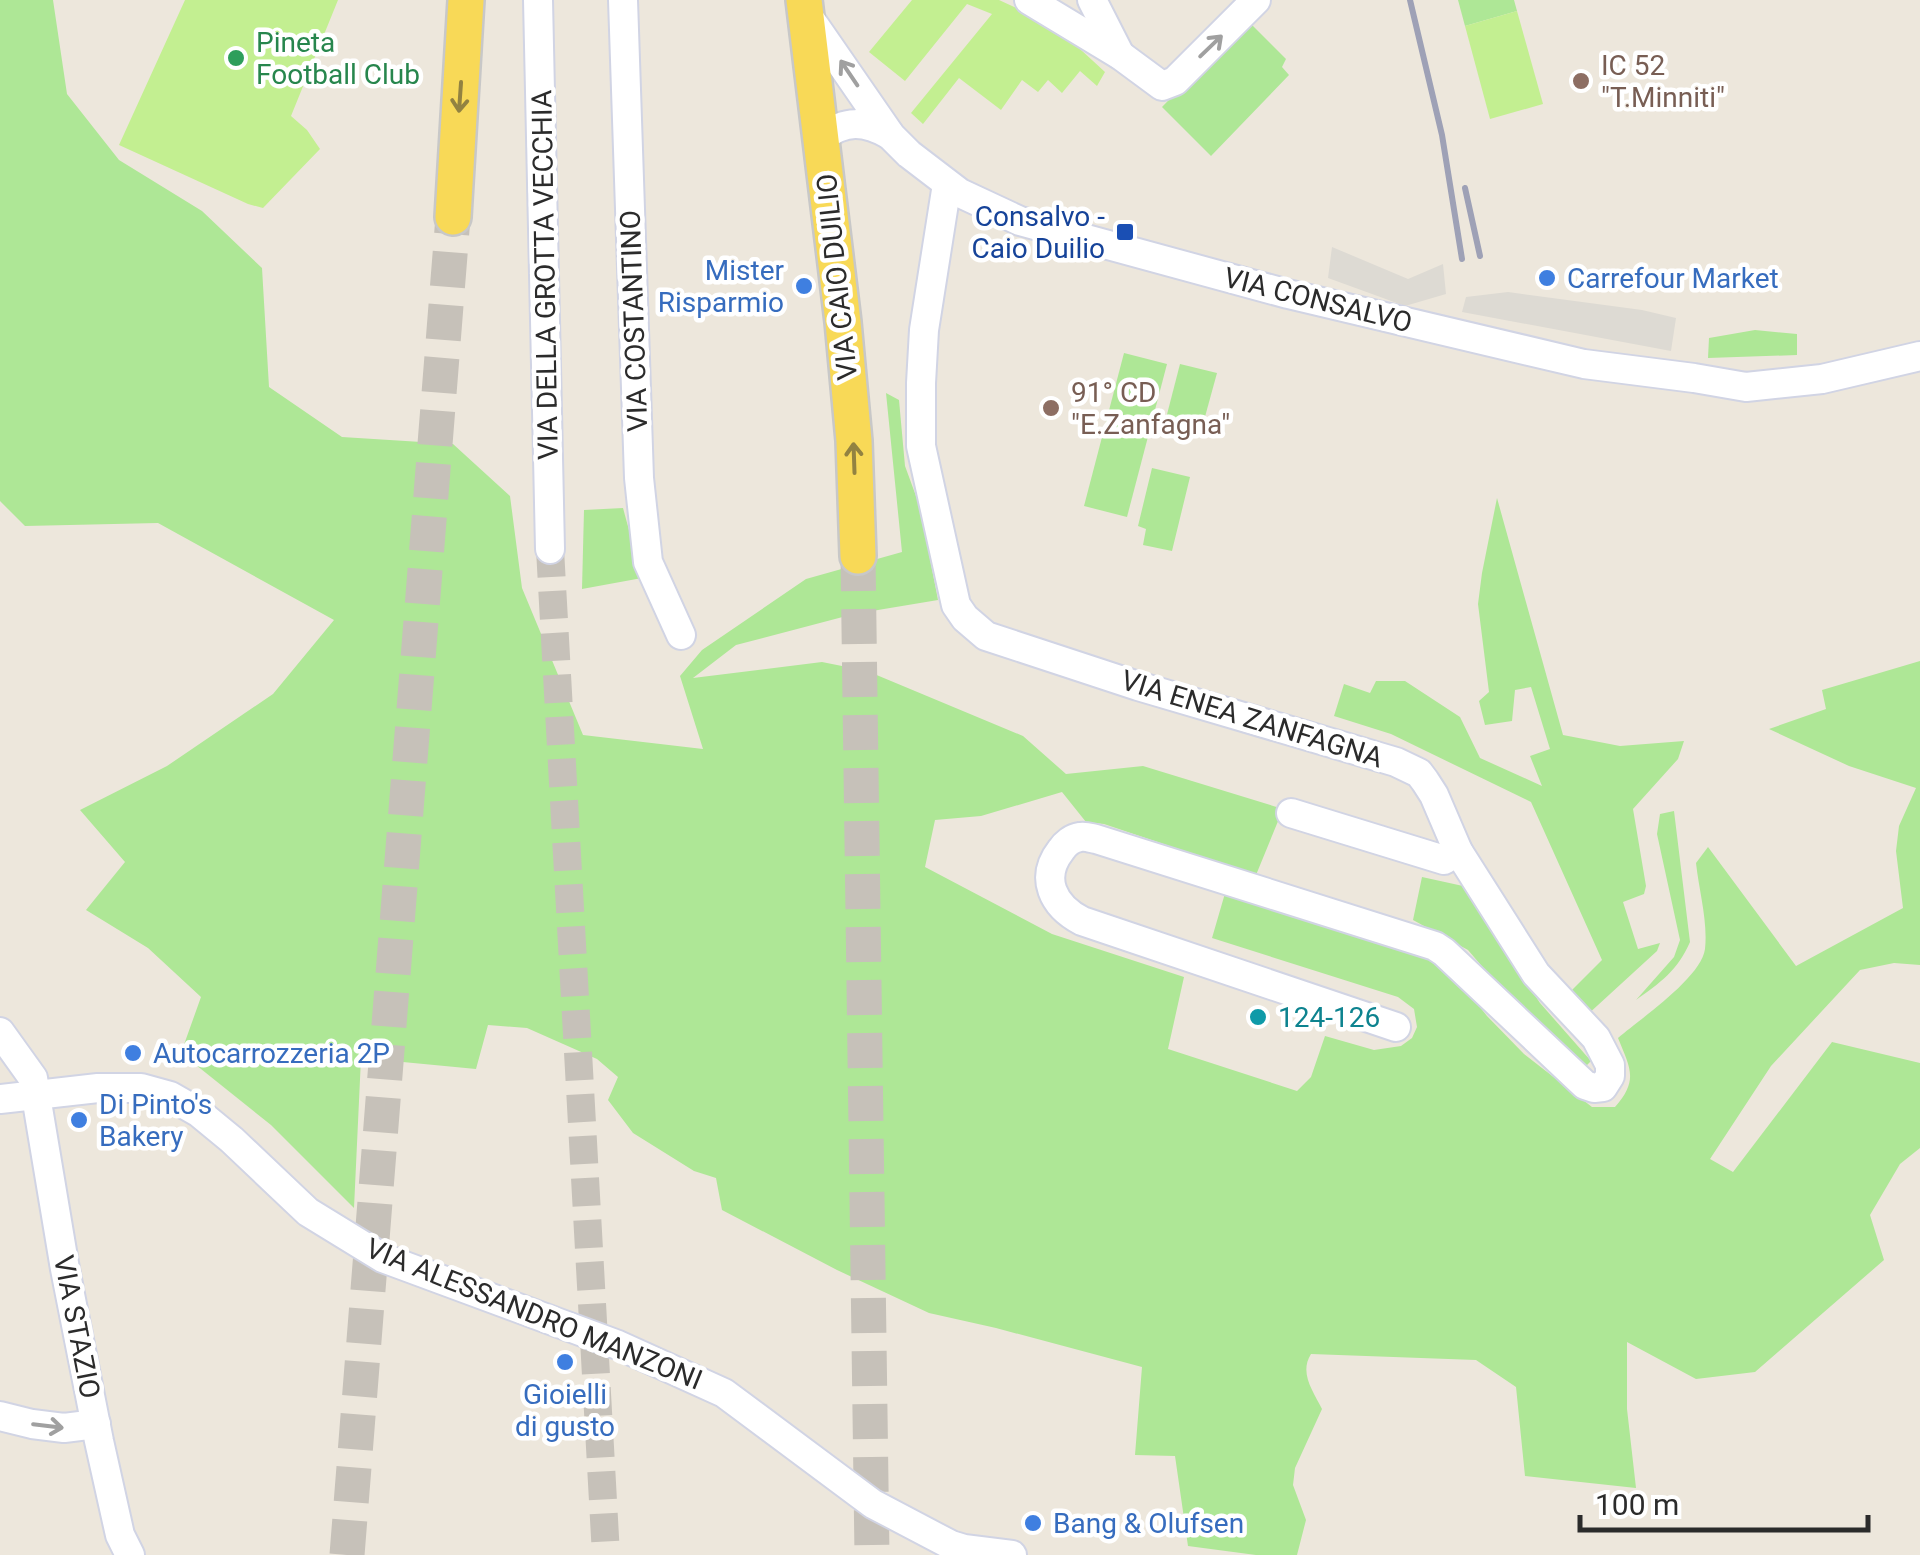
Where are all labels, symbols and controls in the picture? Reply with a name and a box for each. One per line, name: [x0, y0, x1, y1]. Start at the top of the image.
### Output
place label: Pineta Football Club: [256, 26, 420, 91]
one-way arrow: [1199, 35, 1223, 59]
marker: Pineta Football Club: [225, 47, 247, 69]
place label: IC 52 "T.Minniti": [1601, 49, 1725, 114]
one-way arrow: [839, 60, 860, 88]
marker: IC 52 "T.Minniti": [1570, 70, 1592, 92]
one-way arrow: [450, 81, 469, 113]
street label: VIA DELLA GROTTA VECCHIA: [525, 90, 565, 460]
street label: VIA CAIO DUILIO: [810, 172, 864, 382]
place label: Consalvo - Caio Duilio: [972, 200, 1105, 265]
street label: VIA COSTANTINO: [614, 209, 654, 433]
marker: Consalvo - Caio Duilio: [1114, 221, 1136, 243]
place label: Mister Risparmio: [658, 254, 785, 319]
street label: VIA CONSALVO: [1220, 261, 1416, 339]
place label: Carrefour Market: [1567, 262, 1779, 295]
marker: Carrefour Market: [1536, 267, 1558, 289]
marker: Mister Risparmio: [793, 275, 815, 297]
place label: 91° CD "E.Zanfagna": [1071, 376, 1230, 441]
marker: 91° CD "E.Zanfagna": [1040, 397, 1062, 419]
one-way arrow: [845, 443, 864, 475]
street label: VIA ENEA ZANFAGNA: [1117, 663, 1387, 775]
place label: 124-126: [1278, 1001, 1380, 1034]
marker: 124-126: [1247, 1006, 1269, 1028]
place label: Autocarrozzeria 2P: [153, 1037, 390, 1070]
marker: Autocarrozzeria 2P: [122, 1042, 144, 1064]
place label: Di Pinto's Bakery: [99, 1088, 212, 1153]
marker: Di Pinto's Bakery: [68, 1109, 90, 1131]
street label: VIA ALESSANDRO MANZONI: [361, 1231, 707, 1397]
street label: VIA STAZIO: [47, 1253, 107, 1401]
marker: Gioielli di gusto: [554, 1351, 576, 1373]
place label: Gioielli di gusto: [515, 1378, 615, 1443]
one-way arrow: [31, 1417, 63, 1436]
scale bar: [1580, 1470, 1868, 1532]
text: 100 m: [1595, 1487, 1679, 1522]
place label: Bang & Olufsen: [1053, 1507, 1244, 1540]
marker: Bang & Olufsen: [1022, 1512, 1044, 1534]

